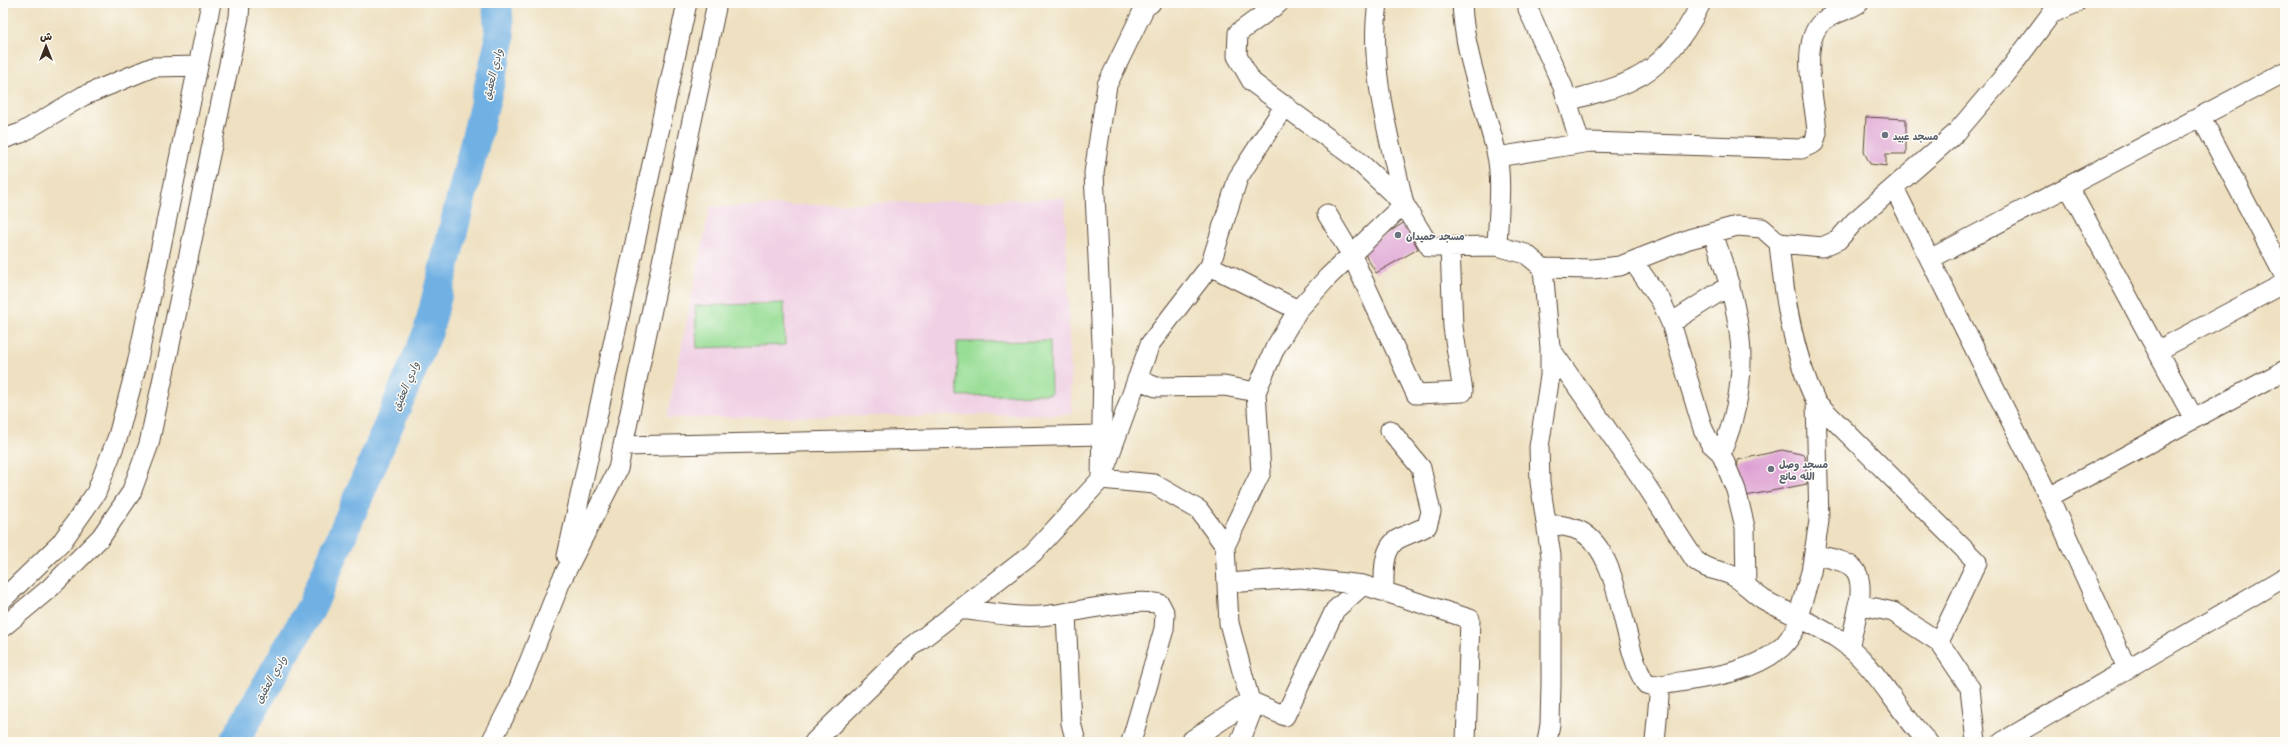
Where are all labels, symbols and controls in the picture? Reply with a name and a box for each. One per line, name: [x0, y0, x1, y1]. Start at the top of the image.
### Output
north arrow: [26, 26, 66, 66]
text: ش: [40, 27, 52, 44]
water label: وادي العقيق: [477, 47, 507, 101]
place label: مسجد عبيد: [1893, 128, 1938, 143]
marker: مسجد عبيد: [1880, 130, 1890, 140]
place label: مسجد حميدان: [1406, 228, 1465, 243]
marker: مسجد حميدان: [1393, 230, 1403, 240]
water label: وادي العقيق: [387, 359, 423, 413]
place label: مسجد وصل الله مانع: [1779, 456, 1828, 484]
marker: مسجد وصل الله مانع: [1766, 464, 1776, 474]
water label: وادي العقيق: [250, 652, 290, 706]

